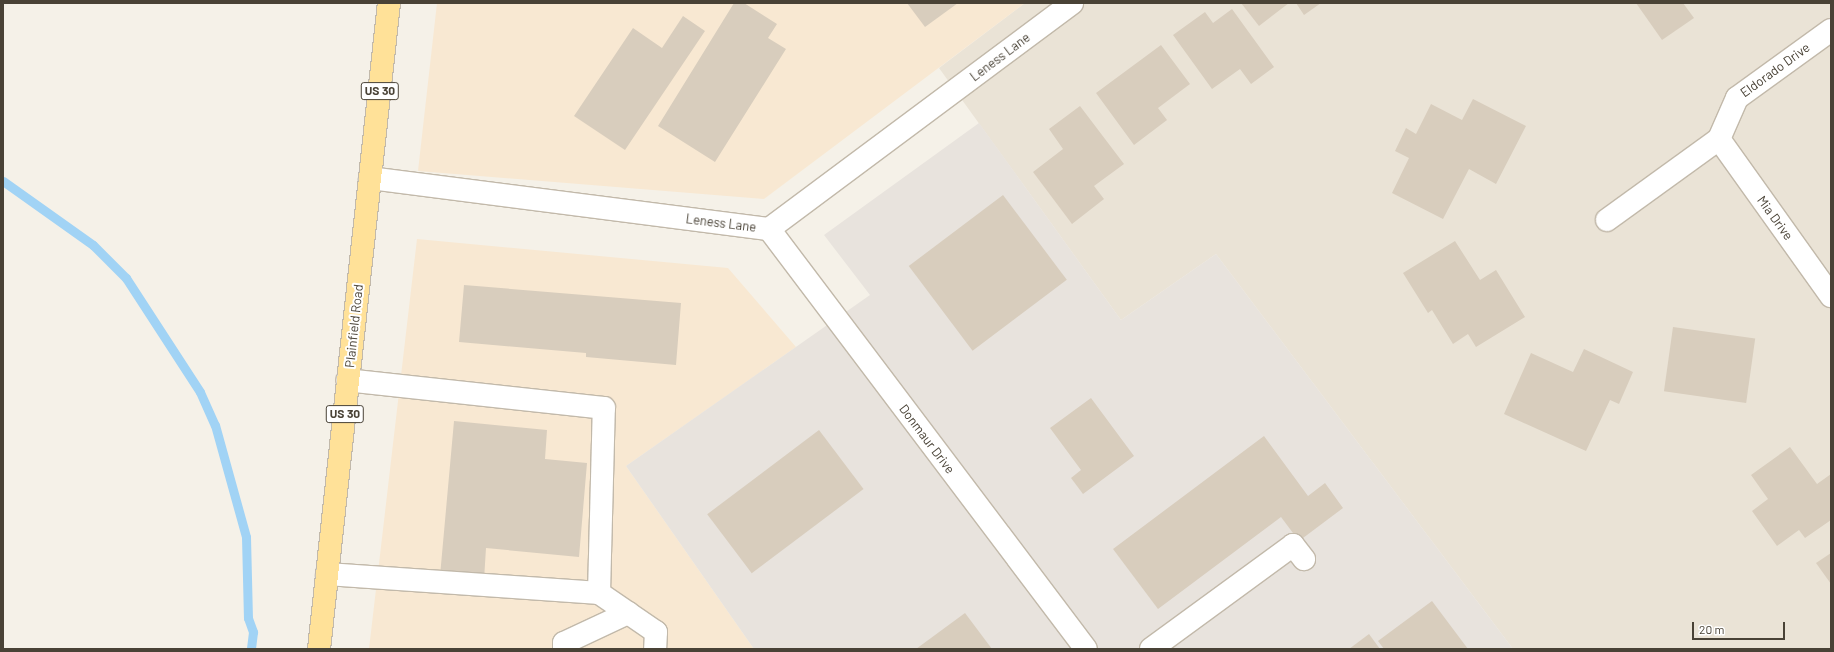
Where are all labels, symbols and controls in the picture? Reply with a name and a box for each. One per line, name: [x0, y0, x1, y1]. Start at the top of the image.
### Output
street label: Leness Lane: [967, 29, 1033, 85]
street label: Eldorado Drive: [1737, 40, 1813, 100]
road number: US 30: [360, 81, 400, 101]
street label: Mia Drive: [1754, 193, 1796, 243]
street label: Leness Lane: [685, 211, 757, 235]
street label: Plainfield Road: [342, 283, 366, 369]
street label: Donmaur Drive: [896, 401, 958, 477]
road number: US 30: [325, 404, 365, 424]
scale bar: [1694, 614, 1787, 640]
text: 20 m: [1699, 622, 1725, 636]

